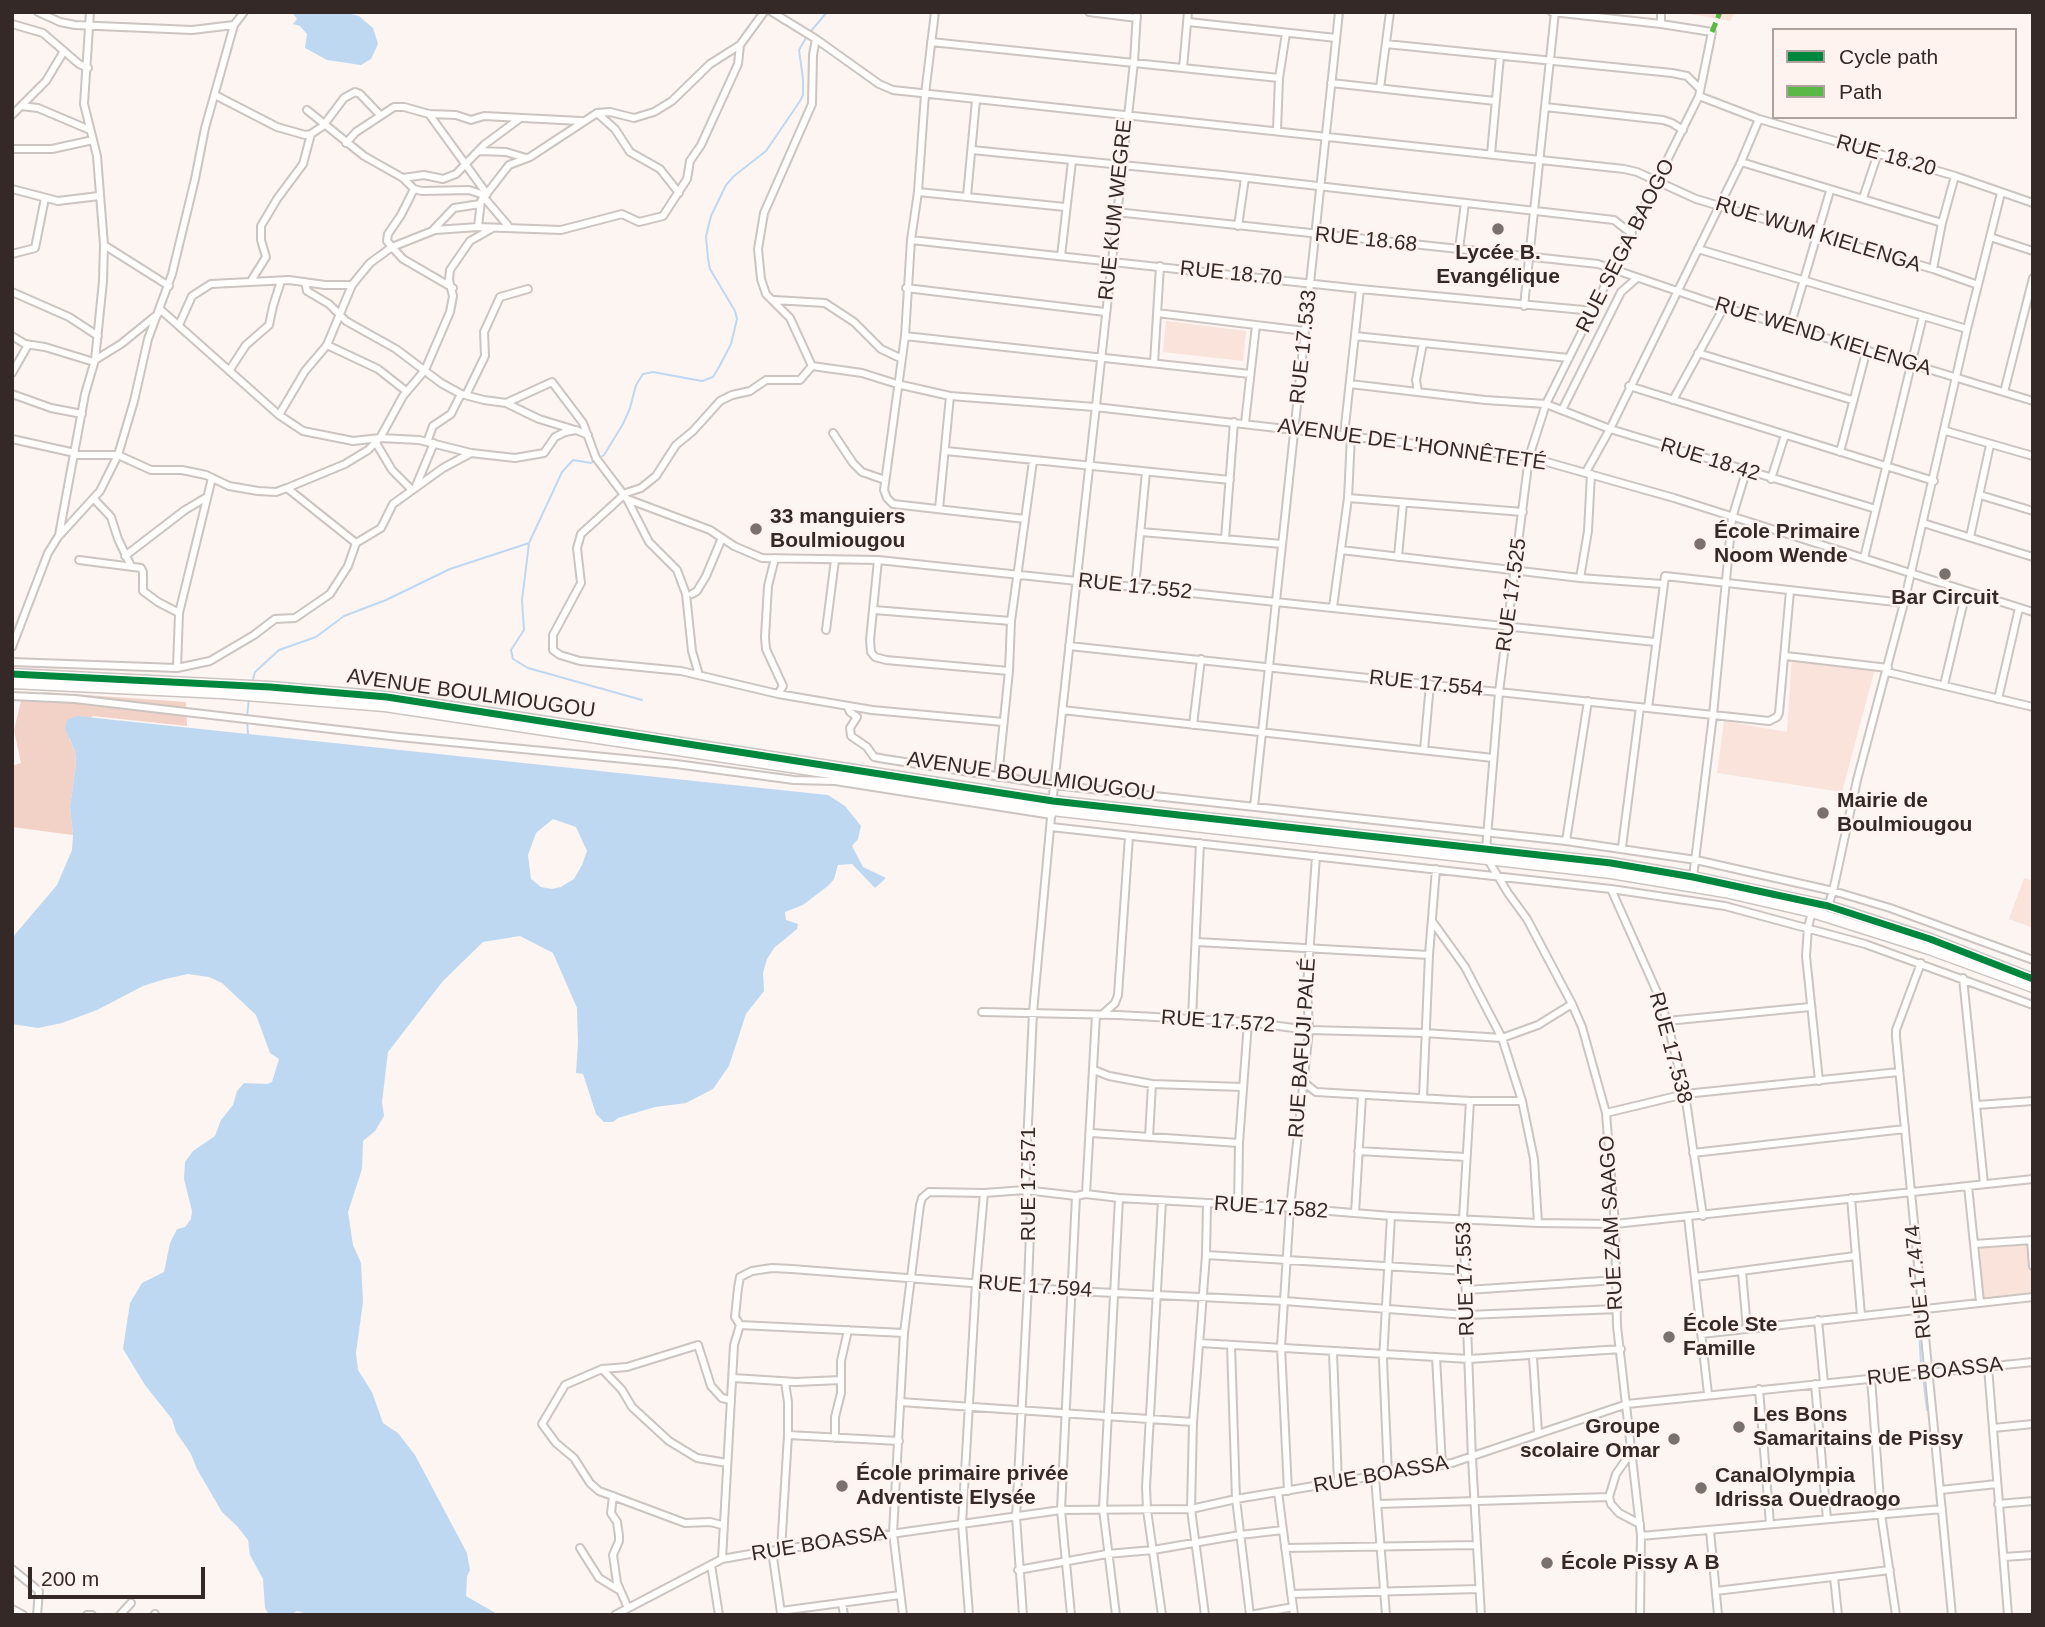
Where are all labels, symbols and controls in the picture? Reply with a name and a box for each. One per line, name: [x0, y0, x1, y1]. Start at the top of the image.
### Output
legend: [1772, 28, 2017, 119]
text: Cycle path: [1839, 45, 1938, 68]
text: Path: [1839, 80, 1882, 103]
street label: RUE KUM WEGRE: [1094, 118, 1138, 302]
street label: RUE 18.20: [1833, 130, 1939, 182]
street label: RUE SEGA BAOGO: [1571, 155, 1681, 337]
street label: RUE WUM KIELENGA: [1712, 192, 1924, 278]
marker: Lycée B. Evangélique: [1490, 221, 1506, 237]
street label: RUE 18.68: [1314, 222, 1418, 258]
place label: Lycée B. Evangélique: [1436, 240, 1560, 290]
street label: RUE 18.70: [1179, 256, 1283, 292]
street label: RUE 17.533: [1285, 289, 1323, 405]
street label: RUE WEND KIELENGA: [1712, 292, 1934, 382]
street label: AVENUE DE L'HONNÊTETÉ: [1276, 414, 1548, 476]
street label: RUE 18.42: [1657, 433, 1763, 487]
place label: 33 manguiers Boulmiougou: [770, 504, 905, 554]
place label: École Primaire Noom Wende: [1714, 519, 1860, 569]
marker: 33 manguiers Boulmiougou: [748, 521, 764, 537]
marker: École Primaire Noom Wende: [1692, 536, 1708, 552]
street label: RUE 17.525: [1492, 537, 1532, 653]
marker: Bar Circuit: [1937, 566, 1953, 582]
street label: RUE 17.552: [1077, 568, 1193, 606]
place label: Bar Circuit: [1891, 585, 1999, 611]
street label: AVENUE BOULMIOUGOU: [345, 664, 597, 724]
street label: RUE 17.554: [1368, 665, 1484, 703]
street label: AVENUE BOULMIOUGOU: [905, 747, 1157, 807]
place label: Mairie de Boulmiougou: [1837, 788, 1972, 838]
marker: Mairie de Boulmiougou: [1815, 805, 1831, 821]
street label: RUE BAFUJI PALÉ: [1284, 957, 1322, 1139]
street label: RUE 17.538: [1643, 989, 1697, 1107]
street label: RUE 17.572: [1160, 1005, 1276, 1039]
street label: RUE 17.571: [1016, 1127, 1042, 1241]
street label: RUE ZAM SAAGO: [1595, 1135, 1629, 1311]
street label: RUE 17.582: [1213, 1191, 1329, 1225]
street label: RUE 17.553: [1451, 1221, 1481, 1337]
street label: RUE 17.474: [1900, 1224, 1938, 1340]
street label: RUE 17.594: [977, 1270, 1093, 1304]
place label: École Ste Famille: [1683, 1312, 1778, 1362]
marker: École Ste Famille: [1661, 1329, 1677, 1345]
street label: RUE BOASSA: [1866, 1352, 2004, 1392]
place label: Les Bons Samaritains de Pissy: [1753, 1402, 1963, 1452]
place label: Groupe scolaire Omar: [1520, 1414, 1660, 1464]
marker: Les Bons Samaritains de Pissy: [1731, 1419, 1747, 1435]
marker: Groupe scolaire Omar: [1666, 1431, 1682, 1447]
street label: RUE BOASSA: [1312, 1451, 1450, 1499]
place label: École primaire privée Adventiste Elysée: [856, 1461, 1068, 1511]
place label: CanalOlympia Idrissa Ouedraogo: [1715, 1463, 1901, 1513]
marker: École primaire privée Adventiste Elysée: [834, 1478, 850, 1494]
marker: CanalOlympia Idrissa Ouedraogo: [1693, 1480, 1709, 1496]
street label: RUE BOASSA: [750, 1521, 888, 1567]
place label: École Pissy A B: [1561, 1550, 1720, 1576]
scale bar: [32, 1554, 208, 1598]
marker: École Pissy A B: [1539, 1555, 1555, 1571]
text: 200 m: [41, 1567, 99, 1590]

